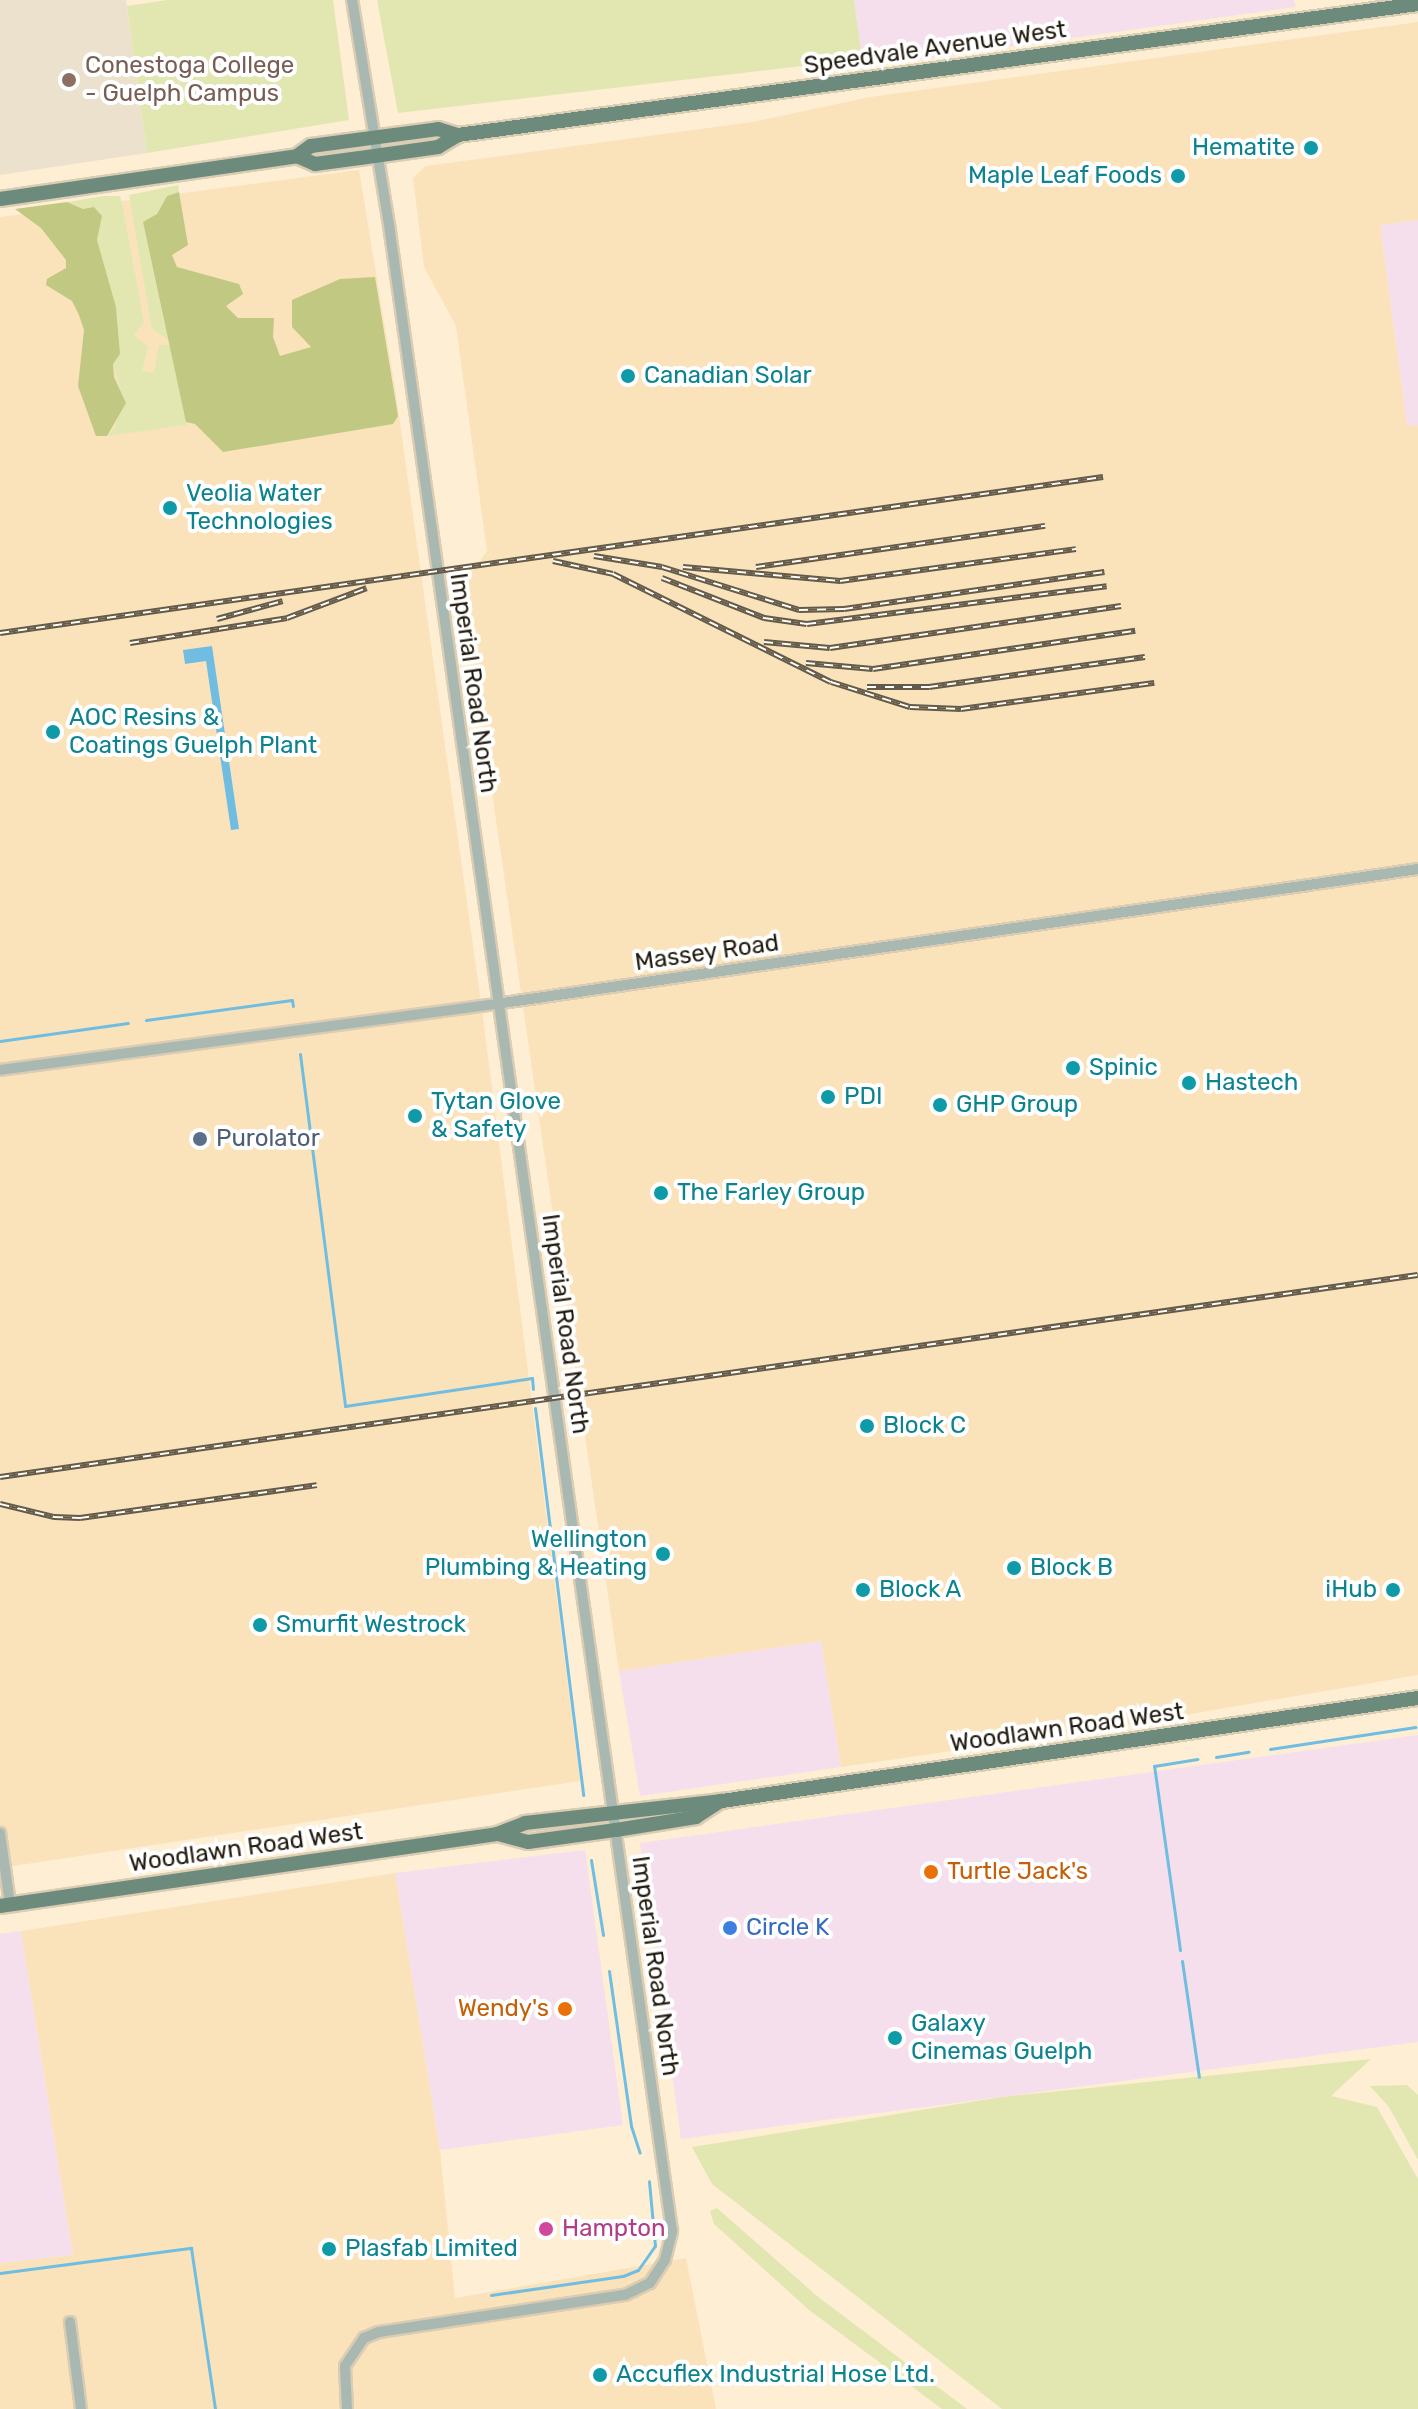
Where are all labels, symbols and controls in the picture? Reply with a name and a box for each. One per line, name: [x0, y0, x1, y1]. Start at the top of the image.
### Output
street label: Speedvale Avenue West: [802, 15, 1068, 81]
place label: Conestoga College - Guelph Campus: [85, 52, 294, 108]
marker: Conestoga College - Guelph Campus: [60, 71, 78, 89]
place label: Hematite: [1192, 134, 1295, 162]
marker: Hematite: [1302, 139, 1320, 157]
place label: Maple Leaf Foods: [967, 162, 1162, 190]
marker: Maple Leaf Foods: [1169, 167, 1187, 185]
place label: Canadian Solar: [644, 362, 812, 390]
marker: Canadian Solar: [619, 367, 637, 385]
place label: Veolia Water Technologies: [186, 480, 333, 536]
marker: Veolia Water Technologies: [161, 499, 179, 517]
street label: Imperial Road North: [443, 571, 503, 795]
place label: AOC Resins & Coatings Guelph Plant: [69, 704, 317, 760]
marker: AOC Resins & Coatings Guelph Plant: [44, 723, 62, 741]
street label: Massey Road: [633, 929, 781, 977]
place label: Spinic: [1089, 1054, 1158, 1082]
marker: Spinic: [1064, 1059, 1082, 1077]
place label: Hastech: [1205, 1069, 1298, 1097]
marker: Hastech: [1180, 1074, 1198, 1092]
place label: PDI: [844, 1083, 882, 1111]
place label: Tytan Glove & Safety: [431, 1088, 561, 1144]
marker: PDI: [819, 1088, 837, 1106]
place label: GHP Group: [956, 1091, 1079, 1119]
marker: GHP Group: [931, 1096, 949, 1114]
marker: Tytan Glove & Safety: [406, 1107, 424, 1125]
place label: Purolator: [216, 1125, 320, 1153]
marker: Purolator: [191, 1130, 209, 1148]
place label: The Farley Group: [677, 1179, 866, 1207]
marker: The Farley Group: [652, 1184, 670, 1202]
street label: Imperial Road North: [535, 1212, 595, 1436]
place label: Block C: [883, 1412, 966, 1440]
marker: Block C: [858, 1417, 876, 1435]
place label: Wellington Plumbing & Heating: [425, 1526, 647, 1582]
marker: Wellington Plumbing & Heating: [654, 1545, 672, 1563]
place label: Block B: [1030, 1554, 1113, 1582]
marker: Block B: [1005, 1559, 1023, 1577]
place label: Block A: [879, 1576, 962, 1604]
place label: iHub: [1325, 1576, 1377, 1604]
marker: Block A: [854, 1581, 872, 1599]
marker: iHub: [1384, 1581, 1402, 1599]
place label: Smurfit Westrock: [276, 1611, 466, 1639]
marker: Smurfit Westrock: [251, 1616, 269, 1634]
street label: Woodlawn Road West: [948, 1697, 1186, 1759]
street label: Woodlawn Road West: [127, 1817, 365, 1879]
street label: Imperial Road North: [625, 1854, 685, 2078]
place label: Turtle Jack's: [947, 1858, 1088, 1886]
marker: Turtle Jack's: [922, 1863, 940, 1881]
place label: Circle K: [746, 1914, 830, 1942]
marker: Circle K: [721, 1919, 739, 1937]
place label: Wendy's: [458, 1995, 549, 2023]
marker: Wendy's: [556, 2000, 574, 2018]
place label: Galaxy Cinemas Guelph: [911, 2010, 1092, 2066]
marker: Galaxy Cinemas Guelph: [886, 2029, 904, 2047]
place label: Hampton: [562, 2215, 666, 2243]
marker: Hampton: [537, 2220, 555, 2238]
place label: Plasfab Limited: [345, 2235, 518, 2263]
marker: Plasfab Limited: [320, 2240, 338, 2258]
place label: Accuflex Industrial Hose Ltd.: [616, 2361, 935, 2389]
marker: Accuflex Industrial Hose Ltd.: [591, 2366, 609, 2384]

